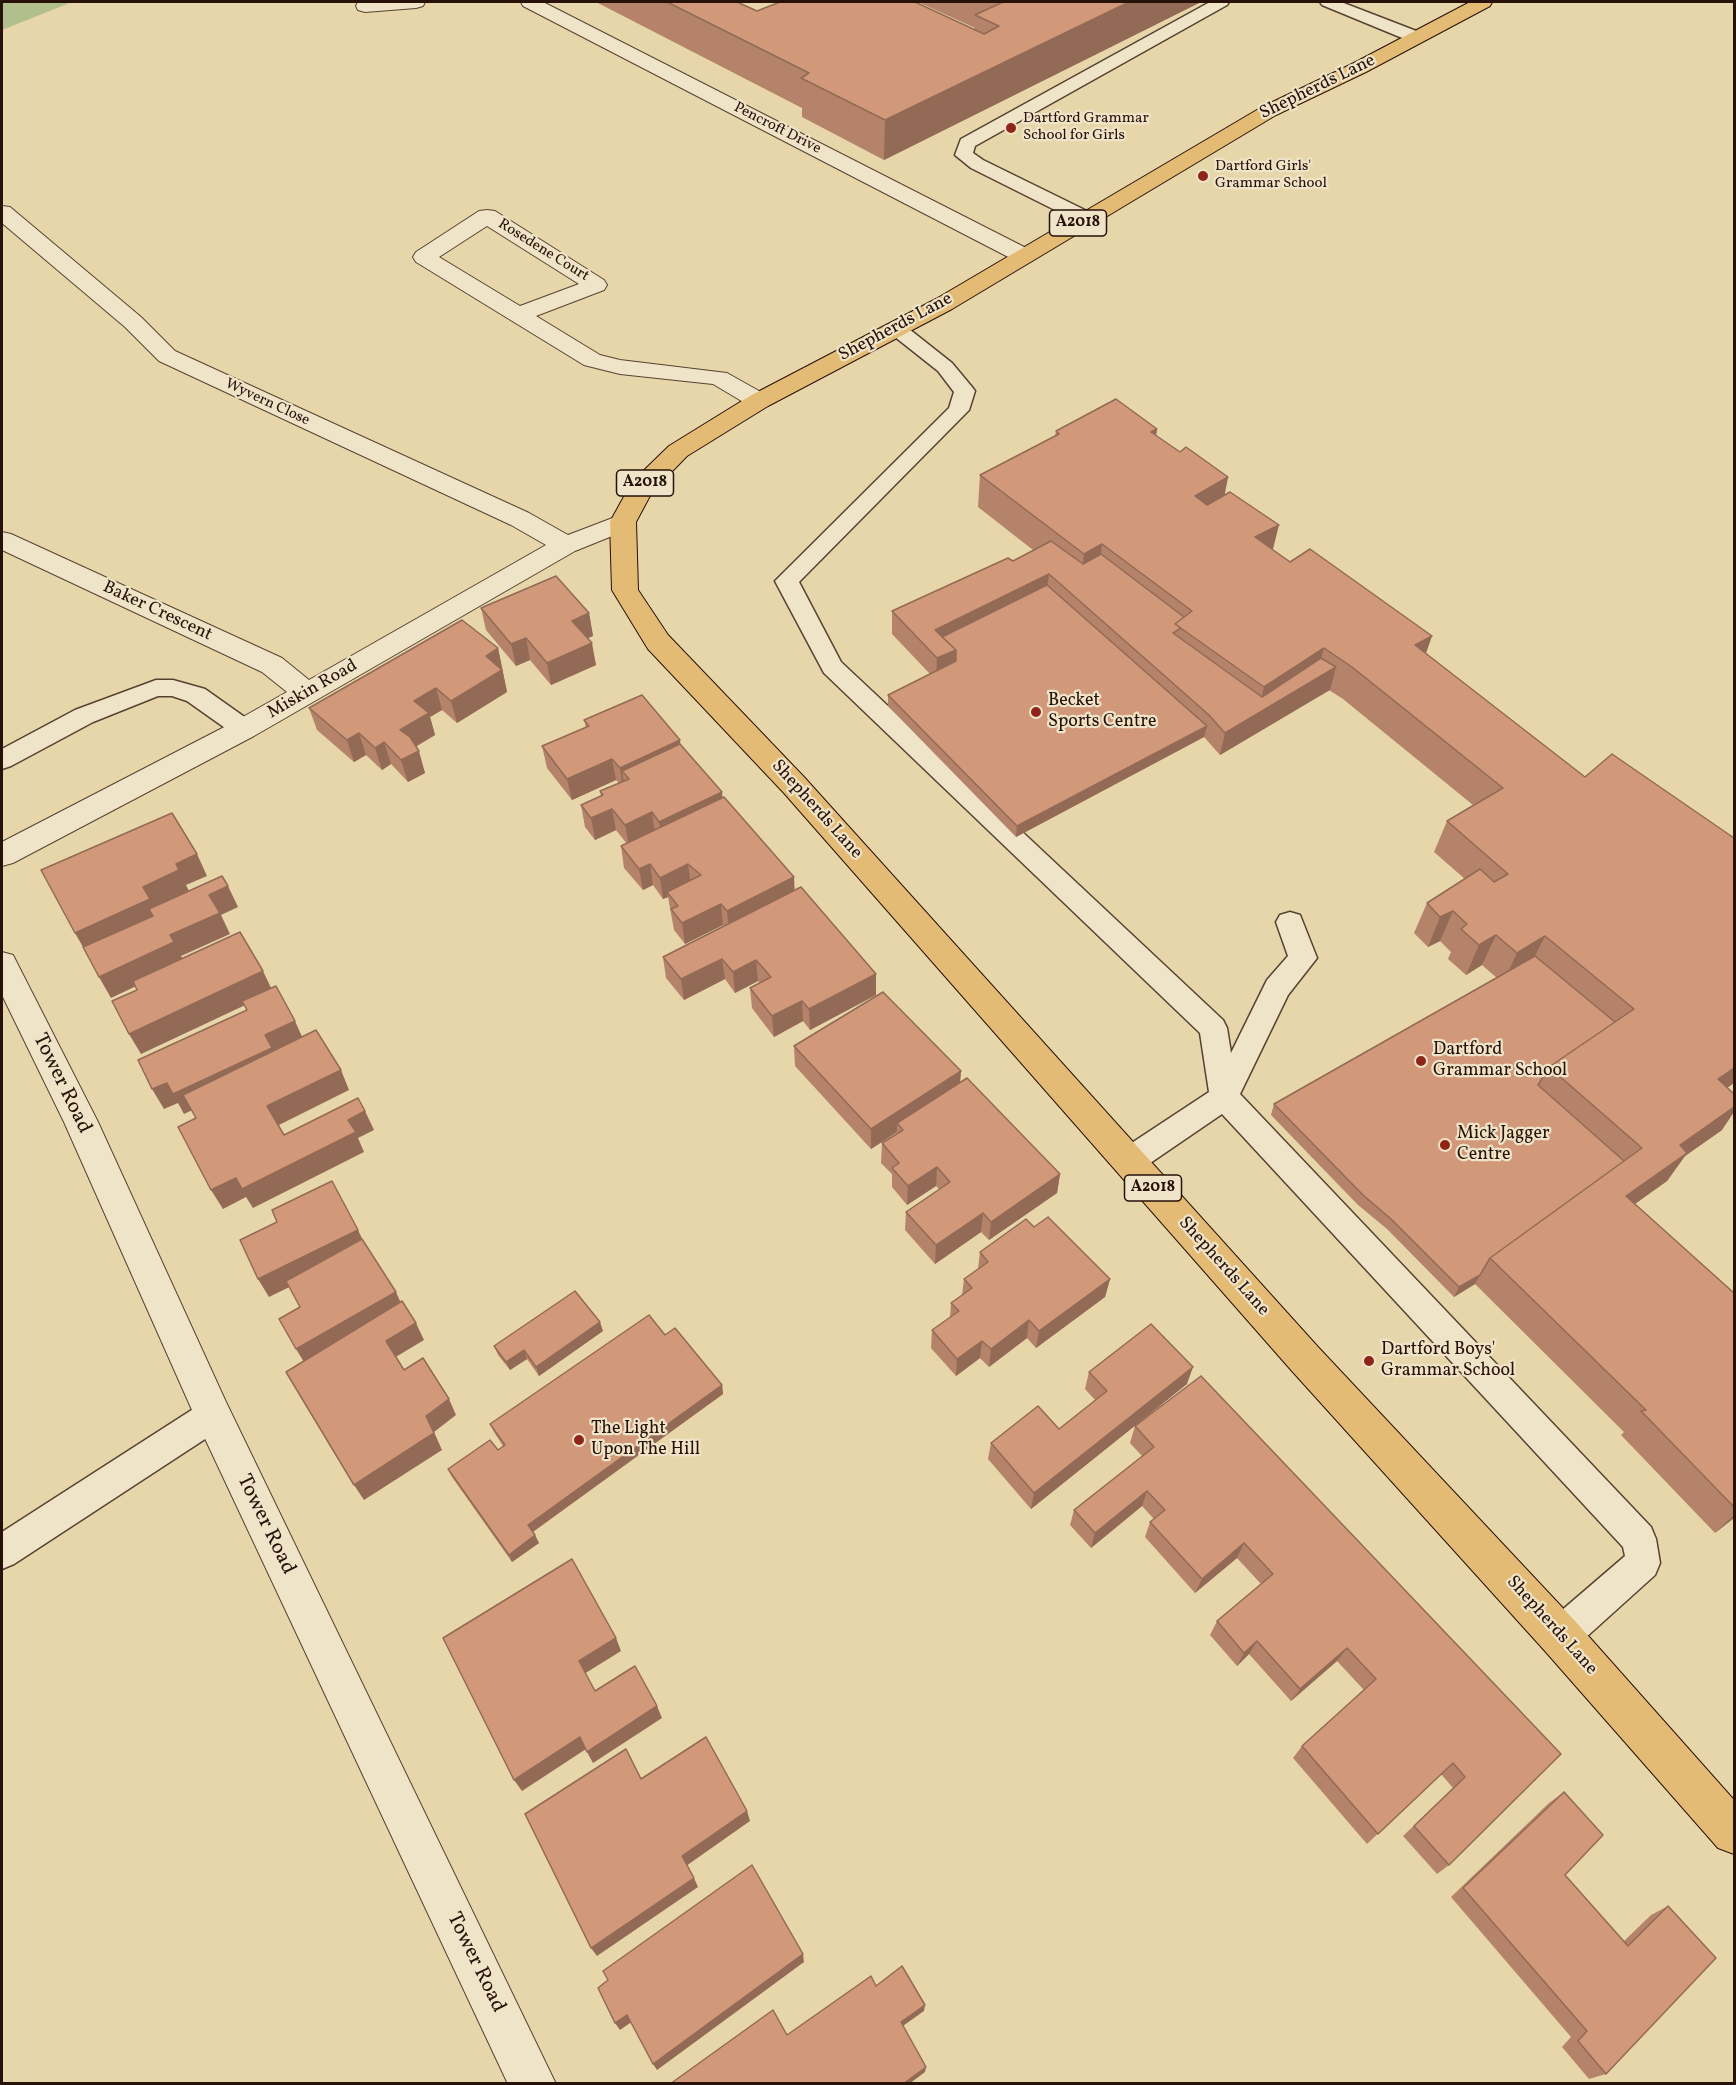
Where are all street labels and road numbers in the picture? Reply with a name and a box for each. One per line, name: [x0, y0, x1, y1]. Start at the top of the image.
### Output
street label: Shepherds Lane: [1257, 51, 1379, 125]
street label: Pencroft Drive: [730, 99, 824, 159]
road number: A2018: [1050, 210, 1106, 236]
street label: Rosedene Court: [494, 216, 592, 286]
street label: Shepherds Lane: [835, 289, 957, 367]
street label: Wyvern Close: [222, 376, 312, 430]
road number: A2018: [616, 470, 674, 496]
street label: Baker Crescent: [99, 577, 215, 647]
street label: Miskin Road: [264, 656, 362, 724]
street label: Shepherds Lane: [766, 756, 866, 864]
street label: Tower Road: [26, 1030, 96, 1138]
road number: A2018: [1124, 1175, 1182, 1201]
street label: Shepherds Lane: [1173, 1213, 1273, 1321]
street label: Tower Road: [230, 1471, 300, 1579]
street label: Shepherds Lane: [1501, 1572, 1601, 1680]
street label: Tower Road: [440, 1909, 510, 2017]

